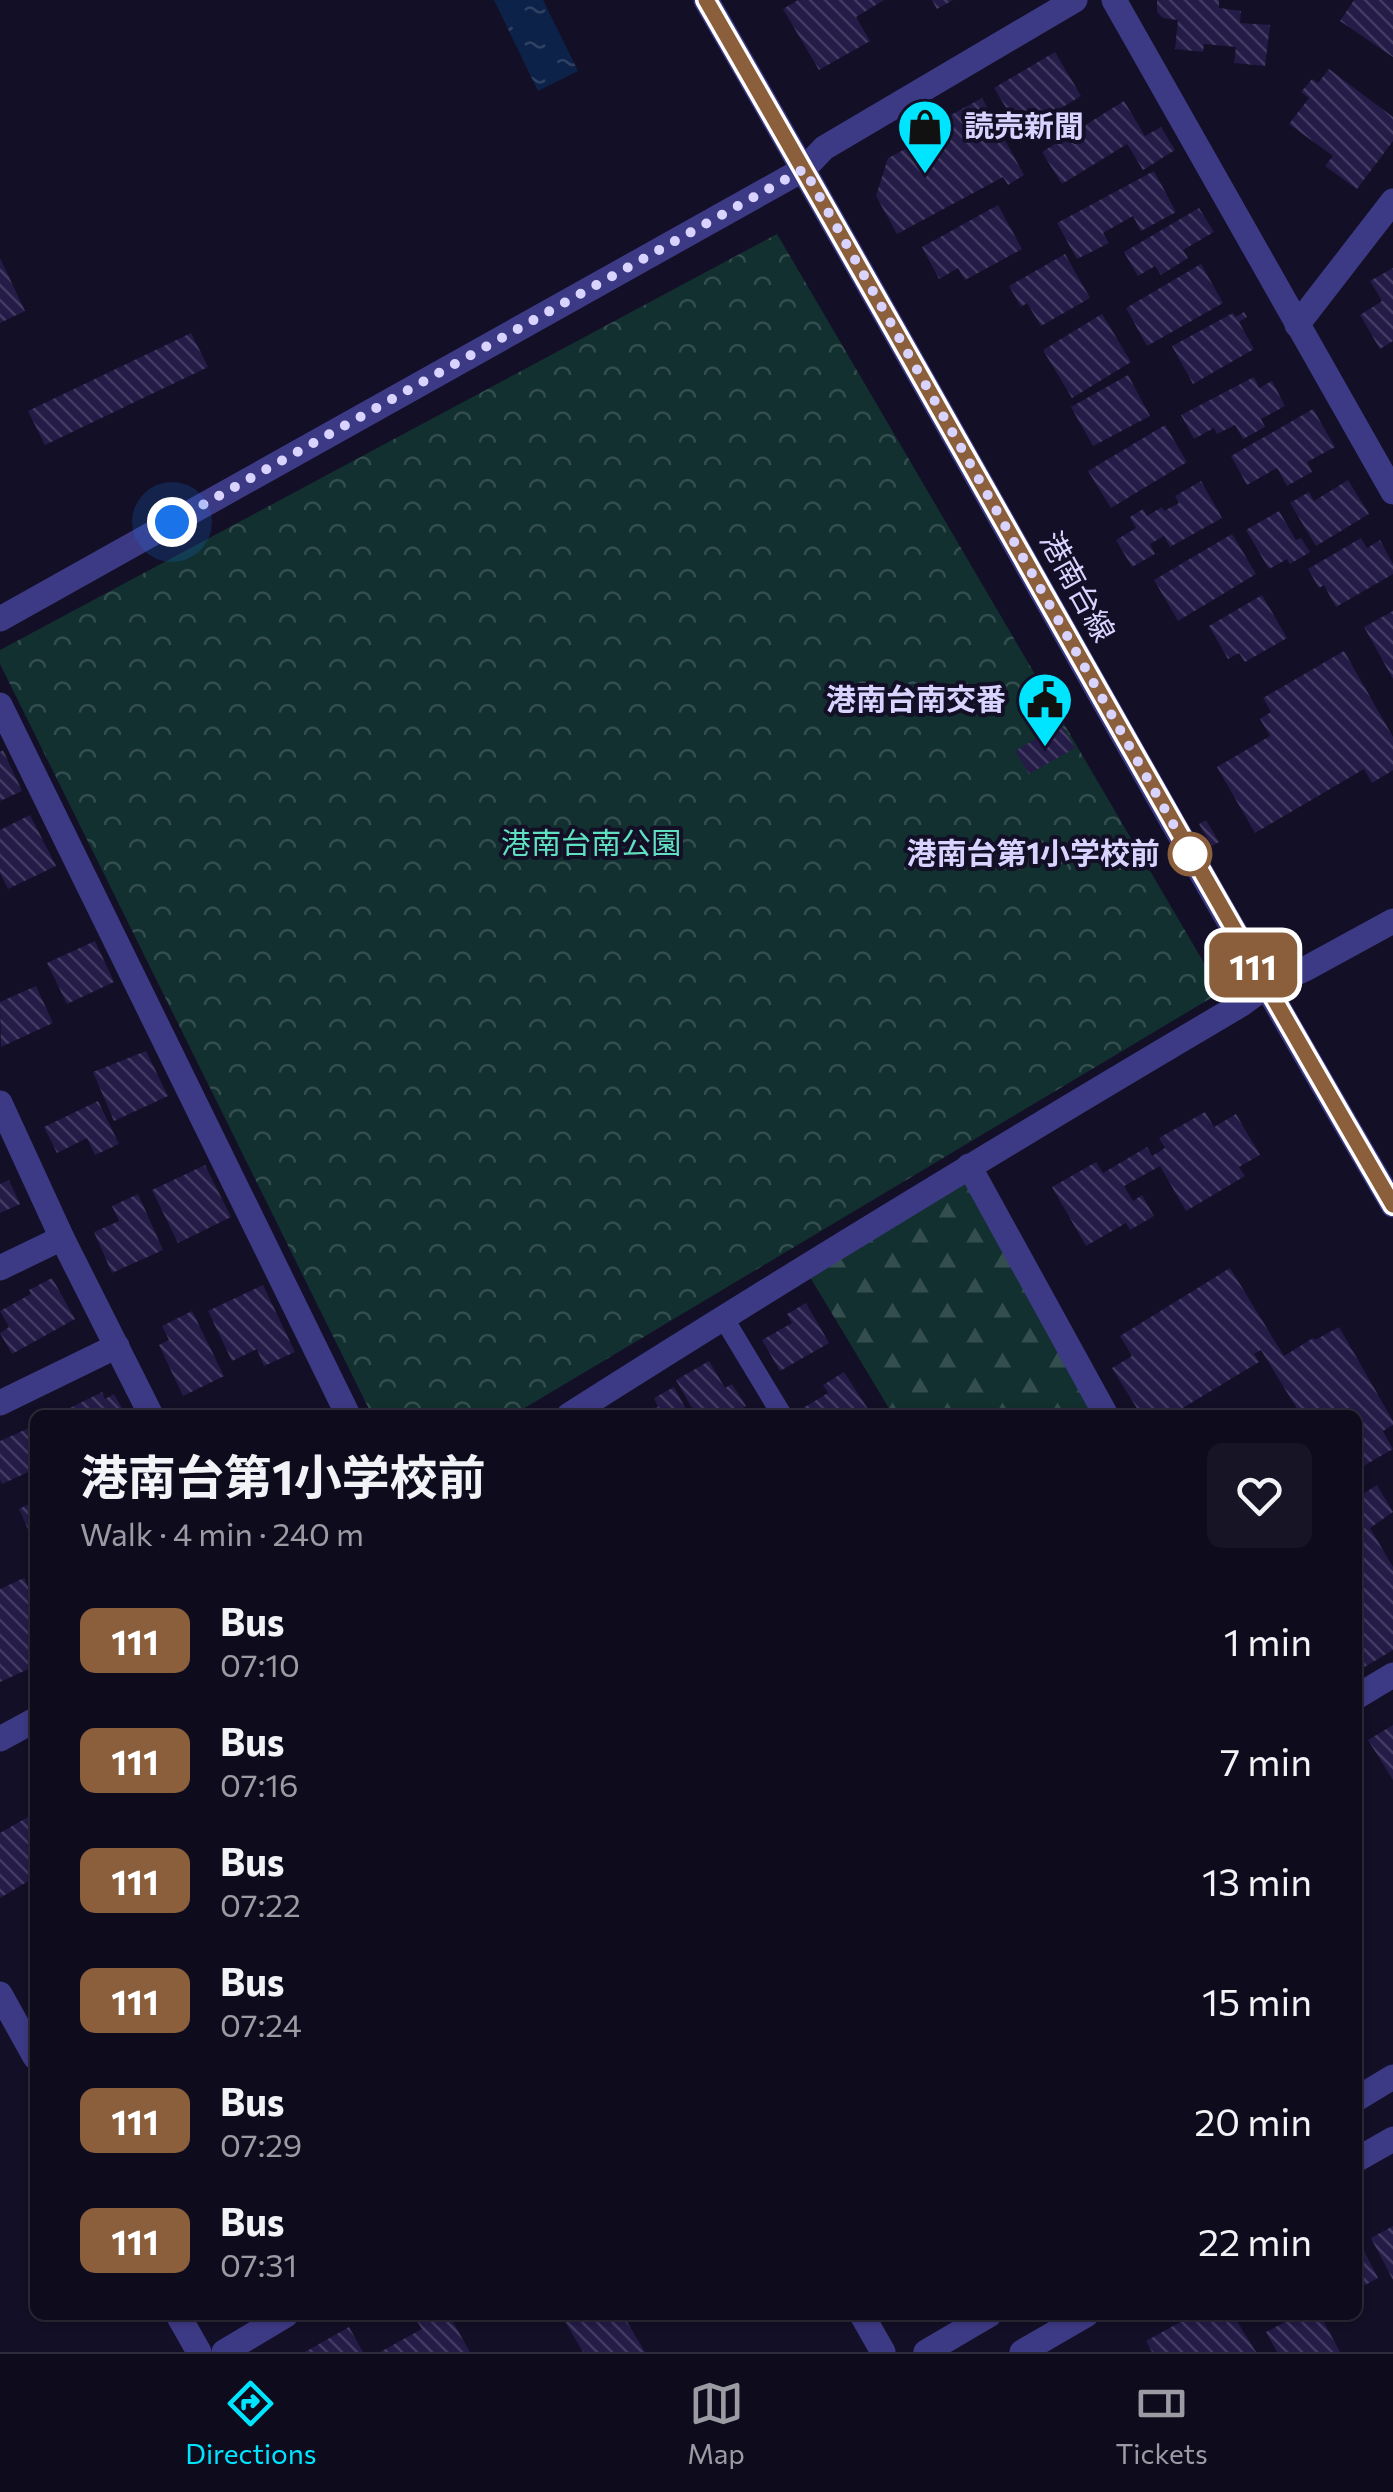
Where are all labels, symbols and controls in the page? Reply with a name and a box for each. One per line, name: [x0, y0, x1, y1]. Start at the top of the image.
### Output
shop icon: 読売新聞: [895, 97, 955, 176]
place label: 読売新聞: [964, 106, 1084, 143]
your location: [147, 497, 197, 547]
street label: 港南台線: [1034, 524, 1124, 647]
public building icon: 港南台南交番: [1015, 670, 1075, 749]
place label: 港南台南交番: [826, 679, 1006, 716]
park label: 港南台南公園: [501, 823, 681, 860]
place label: 港南台第1小学校前: [906, 833, 1160, 870]
marker: 港南台第1小学校前: [1169, 833, 1211, 875]
line badge: 111: [1196, 932, 1310, 998]
text: 111: [1229, 944, 1277, 987]
button: heart: [1207, 1443, 1312, 1548]
text: 港南台第1小学校前: [80, 1446, 486, 1505]
text: Walk · 4 min · 240 m: [80, 1513, 364, 1553]
text: Bus: [220, 1597, 285, 1644]
text: 1 min: [1224, 1617, 1312, 1664]
text: 111: [111, 1619, 159, 1662]
text: 07:10: [220, 1644, 300, 1684]
text: Bus: [220, 1717, 285, 1764]
text: 7 min: [1220, 1737, 1312, 1784]
text: 111: [111, 1739, 159, 1782]
text: 07:16: [220, 1764, 298, 1804]
text: Bus: [220, 1837, 285, 1884]
text: 13 min: [1202, 1857, 1312, 1904]
text: 111: [111, 1859, 159, 1902]
text: 07:22: [220, 1884, 301, 1924]
text: Bus: [220, 1957, 285, 2004]
text: 15 min: [1202, 1977, 1312, 2024]
text: 111: [111, 1979, 159, 2022]
text: 07:24: [220, 2004, 302, 2044]
text: Bus: [220, 2077, 285, 2124]
text: 20 min: [1194, 2097, 1312, 2144]
text: 111: [111, 2099, 159, 2142]
text: 07:29: [220, 2124, 302, 2164]
text: Bus: [220, 2197, 285, 2244]
text: 22 min: [1198, 2217, 1312, 2264]
text: 111: [111, 2219, 159, 2262]
text: 07:31: [220, 2244, 297, 2284]
tab: Directions: [185, 2376, 317, 2470]
tab: Map: [687, 2376, 745, 2470]
tab: Tickets: [1115, 2376, 1208, 2470]

